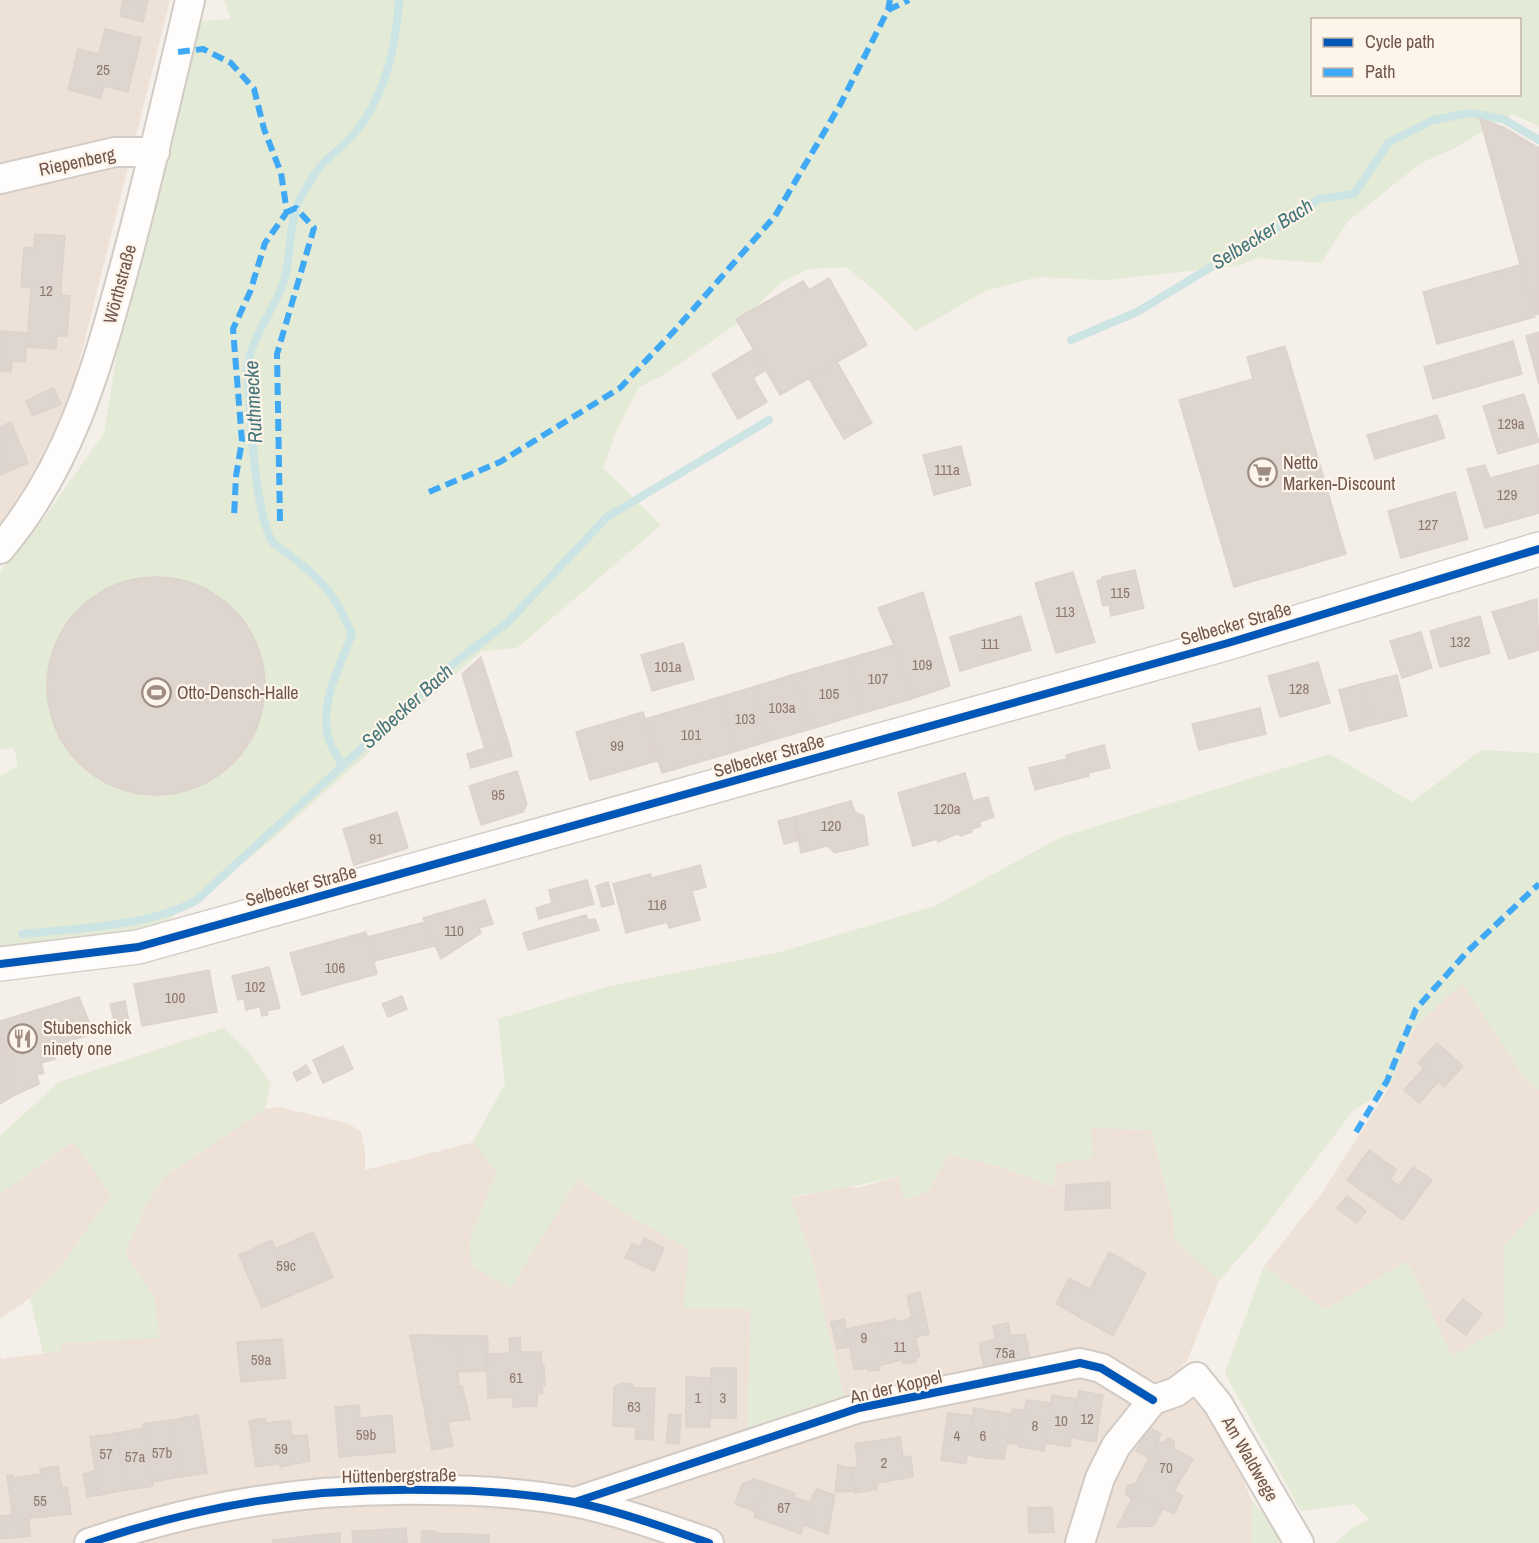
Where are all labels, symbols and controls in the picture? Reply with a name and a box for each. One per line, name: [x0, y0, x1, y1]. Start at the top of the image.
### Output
legend: [1311, 18, 1521, 96]
text: Cycle path: [1365, 29, 1435, 54]
house number: 25: [96, 59, 110, 80]
text: Path: [1365, 59, 1395, 84]
street label: Riepenberg: [37, 141, 118, 182]
water label: Selbecker Bach: [1206, 192, 1318, 275]
street label: Wörthstraße: [97, 242, 142, 326]
house number: 12: [39, 280, 53, 301]
water label: Ruthmecke: [237, 360, 268, 444]
house number: 129a: [1497, 413, 1525, 434]
place label: Netto Marken-Discount: [1283, 450, 1395, 496]
supermarket icon: Netto Marken-Discount: [1246, 457, 1278, 489]
house number: 111a: [934, 459, 960, 480]
house number: 129: [1497, 484, 1517, 505]
house number: 127: [1418, 514, 1438, 535]
house number: 115: [1110, 582, 1130, 603]
street label: Selbecker Straße: [1178, 596, 1294, 651]
house number: 113: [1055, 601, 1075, 622]
house number: 132: [1450, 631, 1470, 652]
house number: 111: [981, 633, 1000, 654]
house number: 109: [912, 654, 932, 675]
house number: 101a: [654, 656, 682, 677]
water label: Selbecker Bach: [355, 657, 458, 754]
house number: 107: [868, 668, 888, 689]
sports icon: Otto-Densch-Halle: [140, 677, 172, 709]
house number: 128: [1289, 678, 1309, 699]
place label: Otto-Densch-Halle: [177, 680, 298, 705]
house number: 105: [819, 683, 839, 704]
house number: 103a: [768, 697, 796, 718]
house number: 103: [735, 708, 755, 729]
house number: 101: [681, 724, 701, 745]
street label: Selbecker Straße: [711, 728, 827, 783]
house number: 99: [610, 735, 624, 756]
house number: 95: [491, 784, 505, 805]
house number: 120a: [933, 798, 961, 819]
house number: 120: [821, 815, 841, 836]
house number: 91: [369, 828, 383, 849]
street label: Selbecker Straße: [243, 859, 359, 912]
house number: 116: [647, 894, 667, 915]
house number: 110: [444, 920, 464, 941]
house number: 106: [325, 957, 345, 978]
house number: 102: [245, 976, 265, 997]
house number: 100: [165, 987, 185, 1008]
place label: Stubenschick ninety one: [43, 1015, 132, 1061]
restaurant icon: Stubenschick ninety one: [6, 1022, 38, 1054]
house number: 59c: [276, 1255, 296, 1276]
house number: 9: [861, 1327, 868, 1348]
house number: 11: [894, 1336, 907, 1357]
house number: 75a: [995, 1342, 1015, 1363]
house number: 59a: [251, 1349, 271, 1370]
street label: An der Koppel: [847, 1364, 944, 1409]
house number: 61: [509, 1367, 523, 1388]
house number: 1: [695, 1387, 702, 1408]
house number: 3: [720, 1387, 727, 1408]
house number: 63: [627, 1396, 641, 1417]
house number: 12: [1080, 1408, 1094, 1429]
house number: 10: [1054, 1410, 1068, 1431]
street label: Am Waldwege: [1215, 1411, 1285, 1506]
house number: 8: [1032, 1415, 1039, 1436]
house number: 59b: [356, 1424, 376, 1445]
house number: 4: [954, 1425, 961, 1446]
house number: 6: [980, 1425, 987, 1446]
house number: 59: [274, 1438, 288, 1459]
house number: 57b: [152, 1442, 172, 1463]
house number: 57: [99, 1443, 113, 1464]
house number: 57a: [125, 1446, 145, 1467]
house number: 2: [881, 1452, 888, 1473]
house number: 70: [1159, 1457, 1173, 1478]
street label: Hüttenbergstraße: [341, 1462, 457, 1489]
house number: 55: [33, 1490, 47, 1511]
house number: 67: [777, 1497, 791, 1518]

